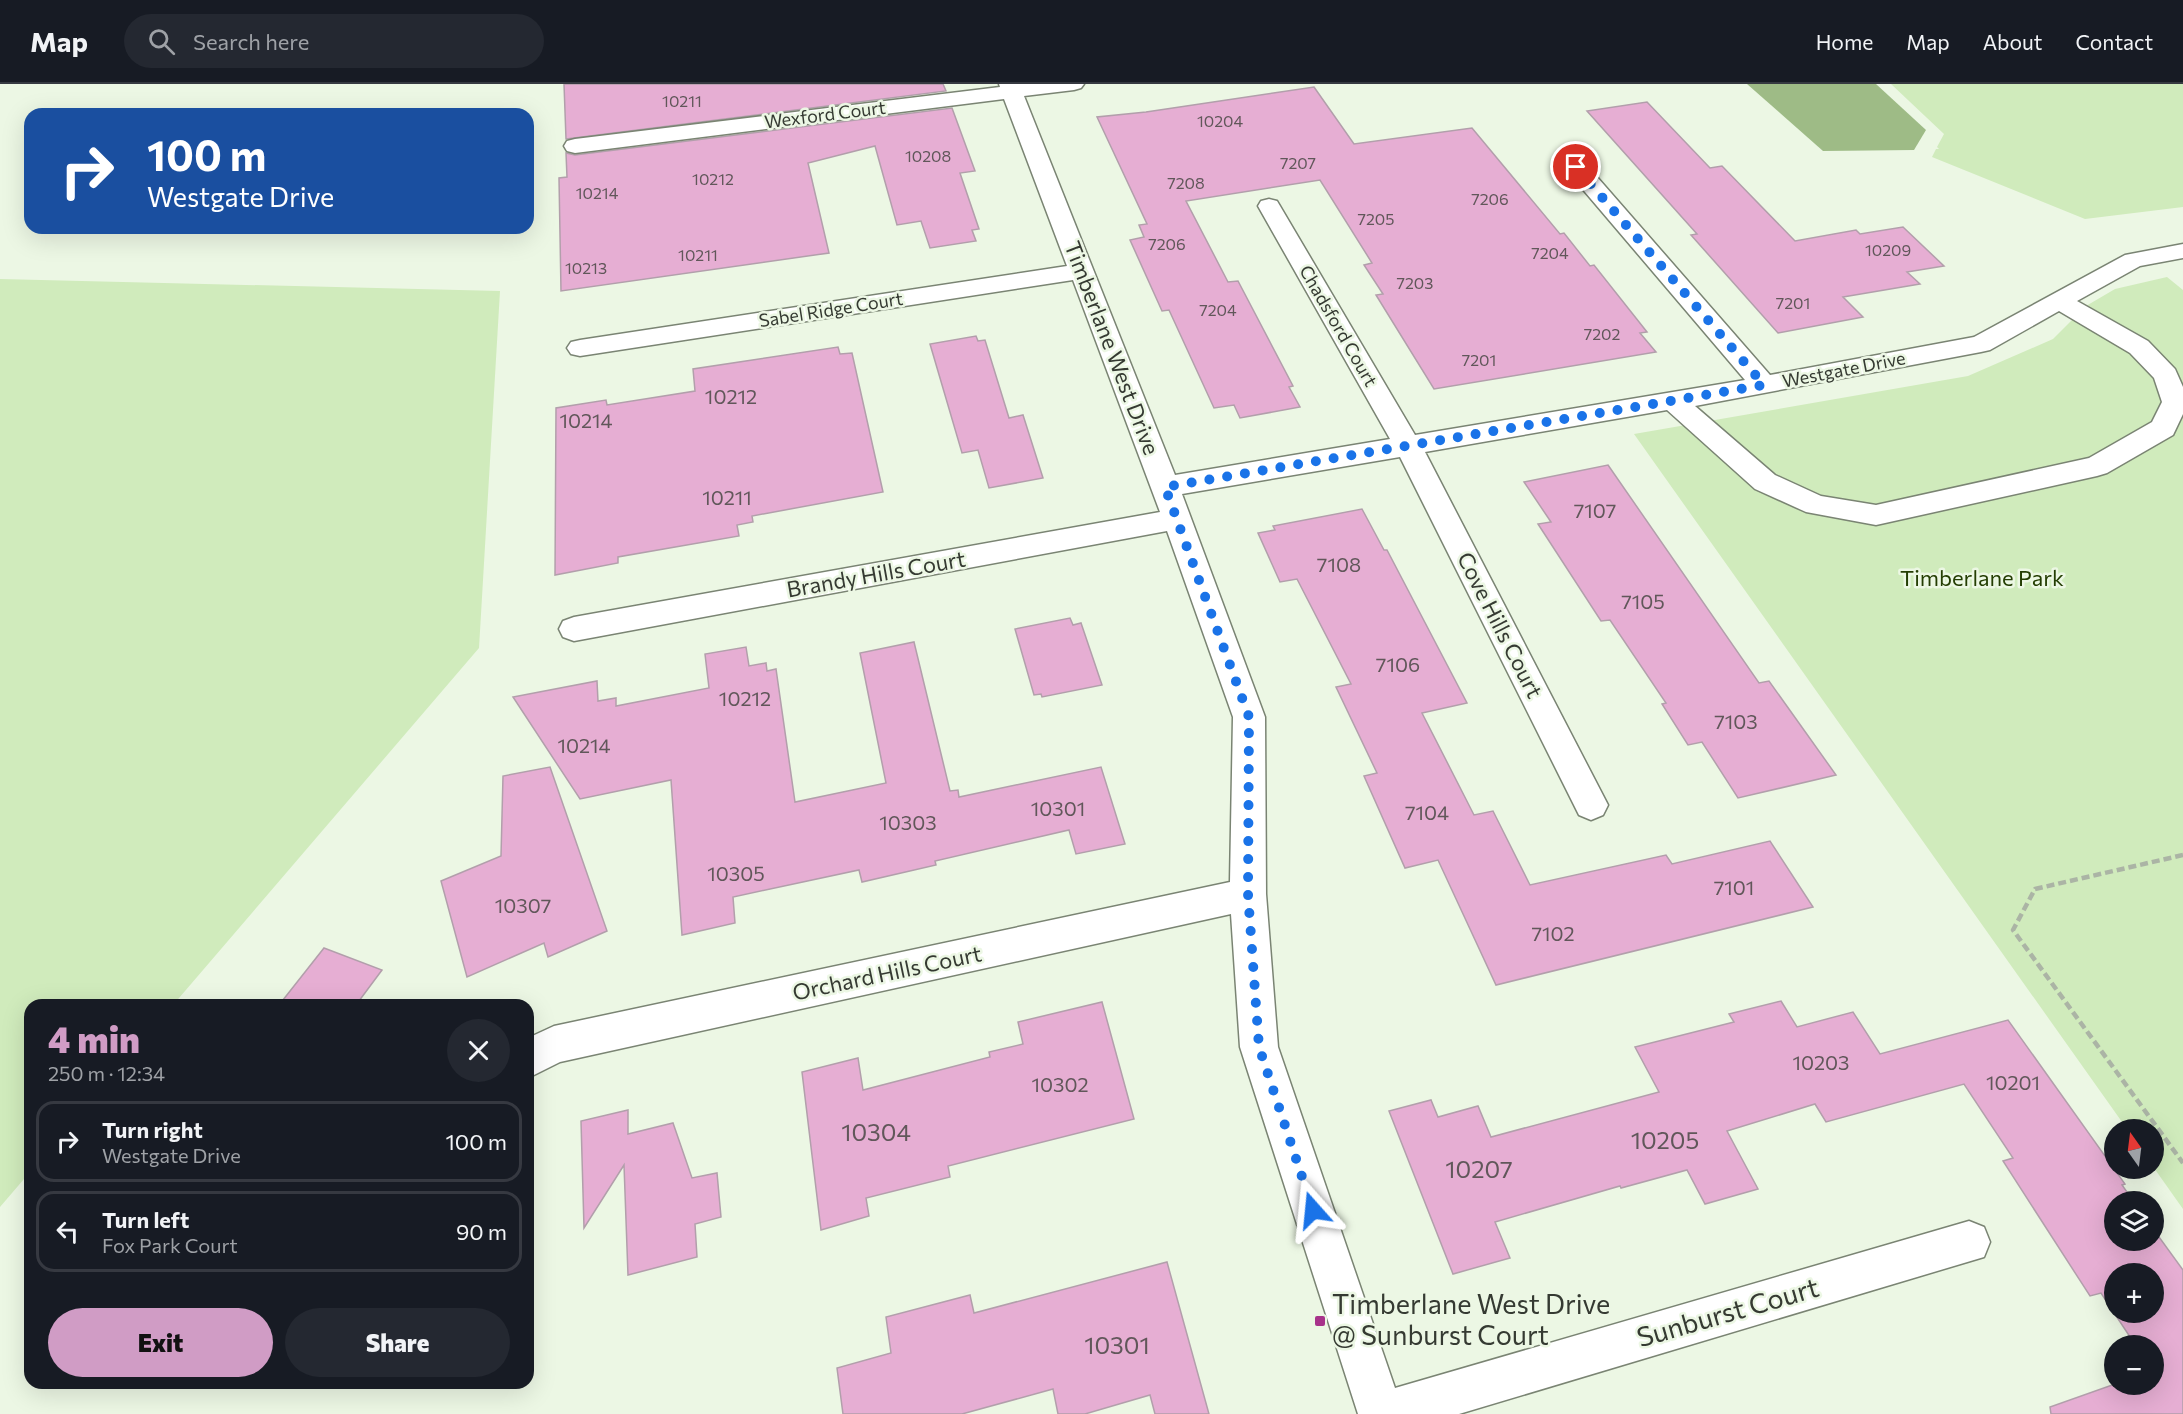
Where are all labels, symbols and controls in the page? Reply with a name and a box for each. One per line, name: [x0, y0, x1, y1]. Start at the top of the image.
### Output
search box: [124, 14, 544, 68]
text: Map: [30, 24, 88, 58]
icon: search: [145, 25, 178, 58]
text: Search here: [193, 28, 309, 55]
text: Home: [1816, 29, 1873, 54]
text: Map: [1906, 29, 1950, 54]
text: About: [1983, 29, 2042, 54]
text: Contact: [2075, 29, 2153, 54]
house number: 10211: [662, 91, 702, 110]
street label: Wexford Court: [763, 96, 887, 132]
house number: 10204: [1197, 111, 1243, 130]
text: 100 m: [147, 128, 267, 180]
icon: right: [48, 132, 126, 210]
pin: [1550, 141, 1601, 192]
house number: 10208: [905, 146, 951, 165]
icon: arrive: [1559, 150, 1592, 183]
house number: 7207: [1280, 153, 1316, 172]
house number: 10212: [692, 169, 734, 188]
house number: 7208: [1167, 173, 1205, 192]
text: Westgate Drive: [147, 180, 334, 213]
house number: 10214: [576, 183, 619, 202]
house number: 7206: [1471, 189, 1509, 208]
house number: 7205: [1358, 209, 1394, 228]
house number: 7206: [1148, 234, 1186, 253]
street label: Timberlane West Drive: [1059, 237, 1166, 458]
house number: 10209: [1865, 240, 1911, 259]
house number: 7204: [1531, 243, 1569, 262]
house number: 10211: [678, 245, 718, 264]
house number: 10213: [565, 258, 607, 277]
street label: Chadsford Court: [1295, 261, 1383, 390]
house number: 7203: [1397, 273, 1433, 292]
street label: Sabel Ridge Court: [757, 287, 904, 331]
house number: 7201: [1776, 293, 1810, 312]
house number: 7204: [1199, 300, 1237, 319]
house number: 7202: [1584, 324, 1620, 343]
street label: Westgate Drive: [1780, 346, 1907, 392]
house number: 7201: [1462, 350, 1496, 369]
house number: 10212: [705, 384, 757, 408]
house number: 10214: [559, 408, 613, 432]
house number: 10211: [702, 485, 752, 509]
house number: 7107: [1574, 498, 1616, 522]
street label: Brandy Hills Court: [784, 544, 967, 603]
street label: Cove Hills Court: [1452, 547, 1549, 702]
house number: 7108: [1317, 552, 1361, 576]
park label: Timberlane Park: [1900, 564, 2064, 591]
house number: 7105: [1621, 589, 1665, 613]
house number: 7106: [1376, 652, 1420, 676]
house number: 10212: [719, 686, 771, 710]
house number: 7103: [1714, 709, 1758, 733]
house number: 10214: [557, 733, 611, 757]
house number: 10301: [1031, 796, 1085, 820]
house number: 7104: [1405, 800, 1449, 824]
house number: 10303: [879, 810, 937, 834]
house number: 10305: [707, 861, 765, 885]
house number: 7101: [1714, 875, 1754, 899]
house number: 10307: [495, 893, 551, 917]
house number: 7102: [1531, 921, 1575, 945]
street label: Orchard Hills Court: [790, 939, 984, 1006]
text: 4 min: [48, 1016, 140, 1060]
button: close: [447, 1019, 510, 1082]
house number: 10203: [1793, 1050, 1850, 1074]
text: 250 m · 12:34: [48, 1061, 165, 1085]
house number: 10201: [1986, 1070, 2040, 1094]
house number: 10302: [1031, 1072, 1089, 1096]
text: Turn right: [102, 1116, 203, 1143]
house number: 10304: [841, 1117, 911, 1146]
north arrow: [2104, 1119, 2164, 1179]
map controls: [2104, 1119, 2164, 1395]
icon: right: [51, 1125, 84, 1158]
house number: 10205: [1631, 1125, 1699, 1154]
text: 100 m: [445, 1128, 507, 1155]
text: Westgate Drive: [102, 1143, 241, 1167]
house number: 10207: [1445, 1154, 1513, 1183]
position arrow: [1281, 1178, 1345, 1242]
button: layers: [2104, 1191, 2164, 1251]
text: Turn left: [102, 1206, 189, 1233]
icon: left: [51, 1215, 84, 1248]
text: 90 m: [456, 1218, 507, 1245]
text: Fox Park Court: [102, 1233, 238, 1257]
button: +: [2104, 1263, 2164, 1323]
street label: Sunburst Court: [1633, 1270, 1822, 1353]
place label: Timberlane West Drive @ Sunburst Court: [1332, 1287, 1610, 1351]
button: Exit: [48, 1308, 273, 1377]
button: Share: [285, 1308, 510, 1377]
marker: Timberlane West Drive @ Sunburst Court: [1313, 1314, 1327, 1328]
house number: 10301: [1084, 1330, 1150, 1359]
button: −: [2104, 1335, 2164, 1395]

